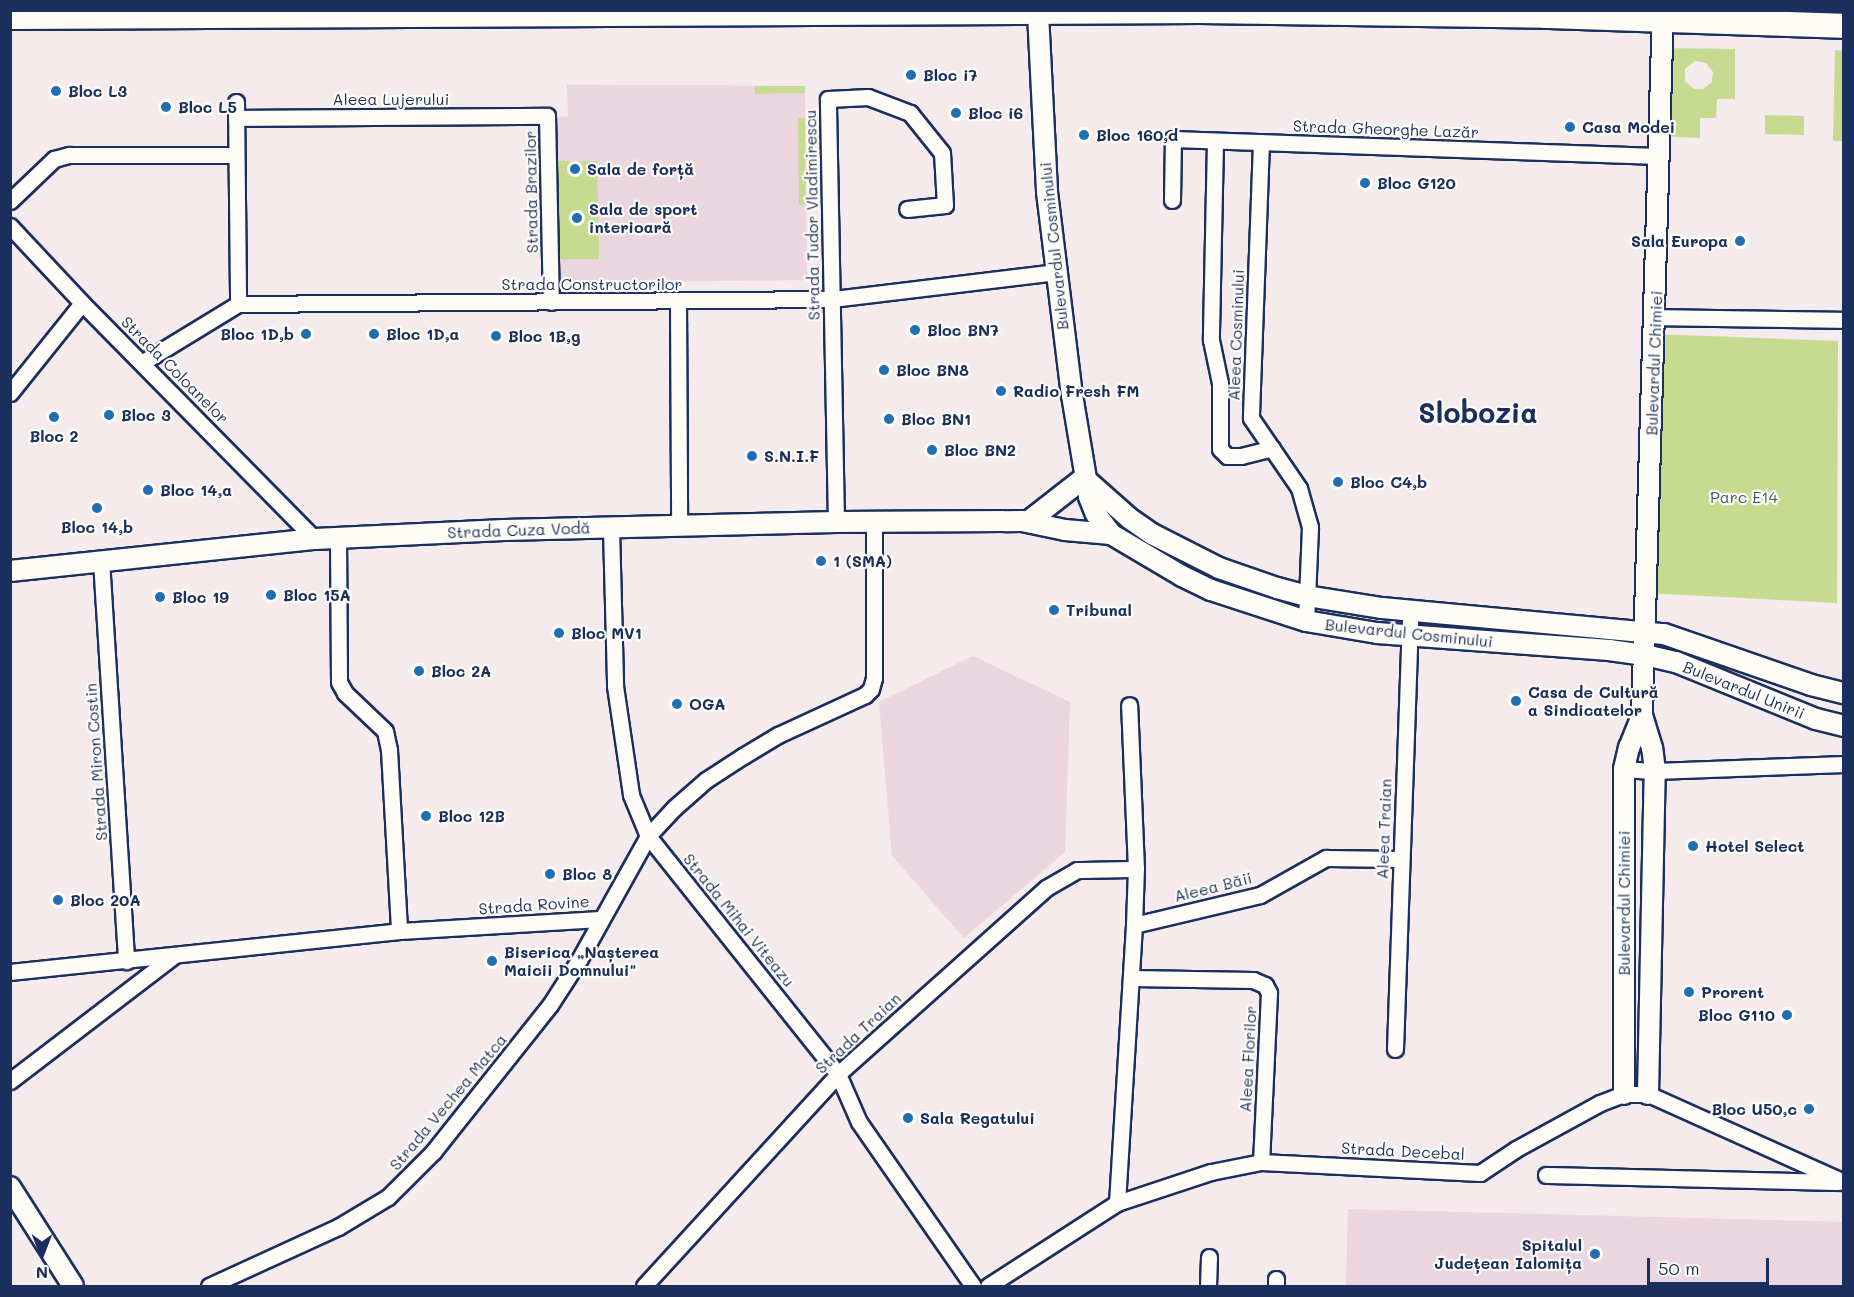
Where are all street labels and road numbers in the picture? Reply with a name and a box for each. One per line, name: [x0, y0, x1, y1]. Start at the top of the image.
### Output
street label: Aleea Lujerului: [333, 89, 449, 109]
street label: Strada Tudor Vladimirescu: [801, 110, 823, 320]
street label: Strada Gheorghe Lazăr: [1293, 116, 1479, 142]
street label: Strada Brazilor: [520, 131, 542, 253]
street label: Bulevardul Cosminului: [1036, 161, 1072, 331]
street label: Aleea Cosminului: [1224, 269, 1248, 401]
street label: Strada Constructorilor: [501, 274, 683, 294]
street label: Bulevardul Chimiei: [1642, 290, 1666, 436]
street label: Strada Coloanelor: [117, 312, 233, 428]
street label: Strada Cuza Vodă: [447, 518, 591, 542]
street label: Bulevardul Cosminului: [1324, 615, 1494, 651]
street label: Bulevardul Unirii: [1680, 657, 1808, 723]
street label: Strada Miron Costin: [81, 683, 111, 841]
street label: Aleea Traian: [1373, 778, 1395, 880]
street label: Bulevardul Chimiei: [1614, 831, 1634, 975]
street label: Strada Mihai Viteazu: [679, 850, 799, 990]
street label: Aleea Băii: [1172, 868, 1254, 906]
street label: Strada Rovine: [478, 892, 590, 918]
street label: Strada Traian: [811, 988, 905, 1078]
street label: Aleea Florilor: [1236, 1005, 1260, 1113]
street label: Strada Vechea Matca: [385, 1030, 511, 1174]
street label: Strada Decebal: [1341, 1138, 1465, 1164]

